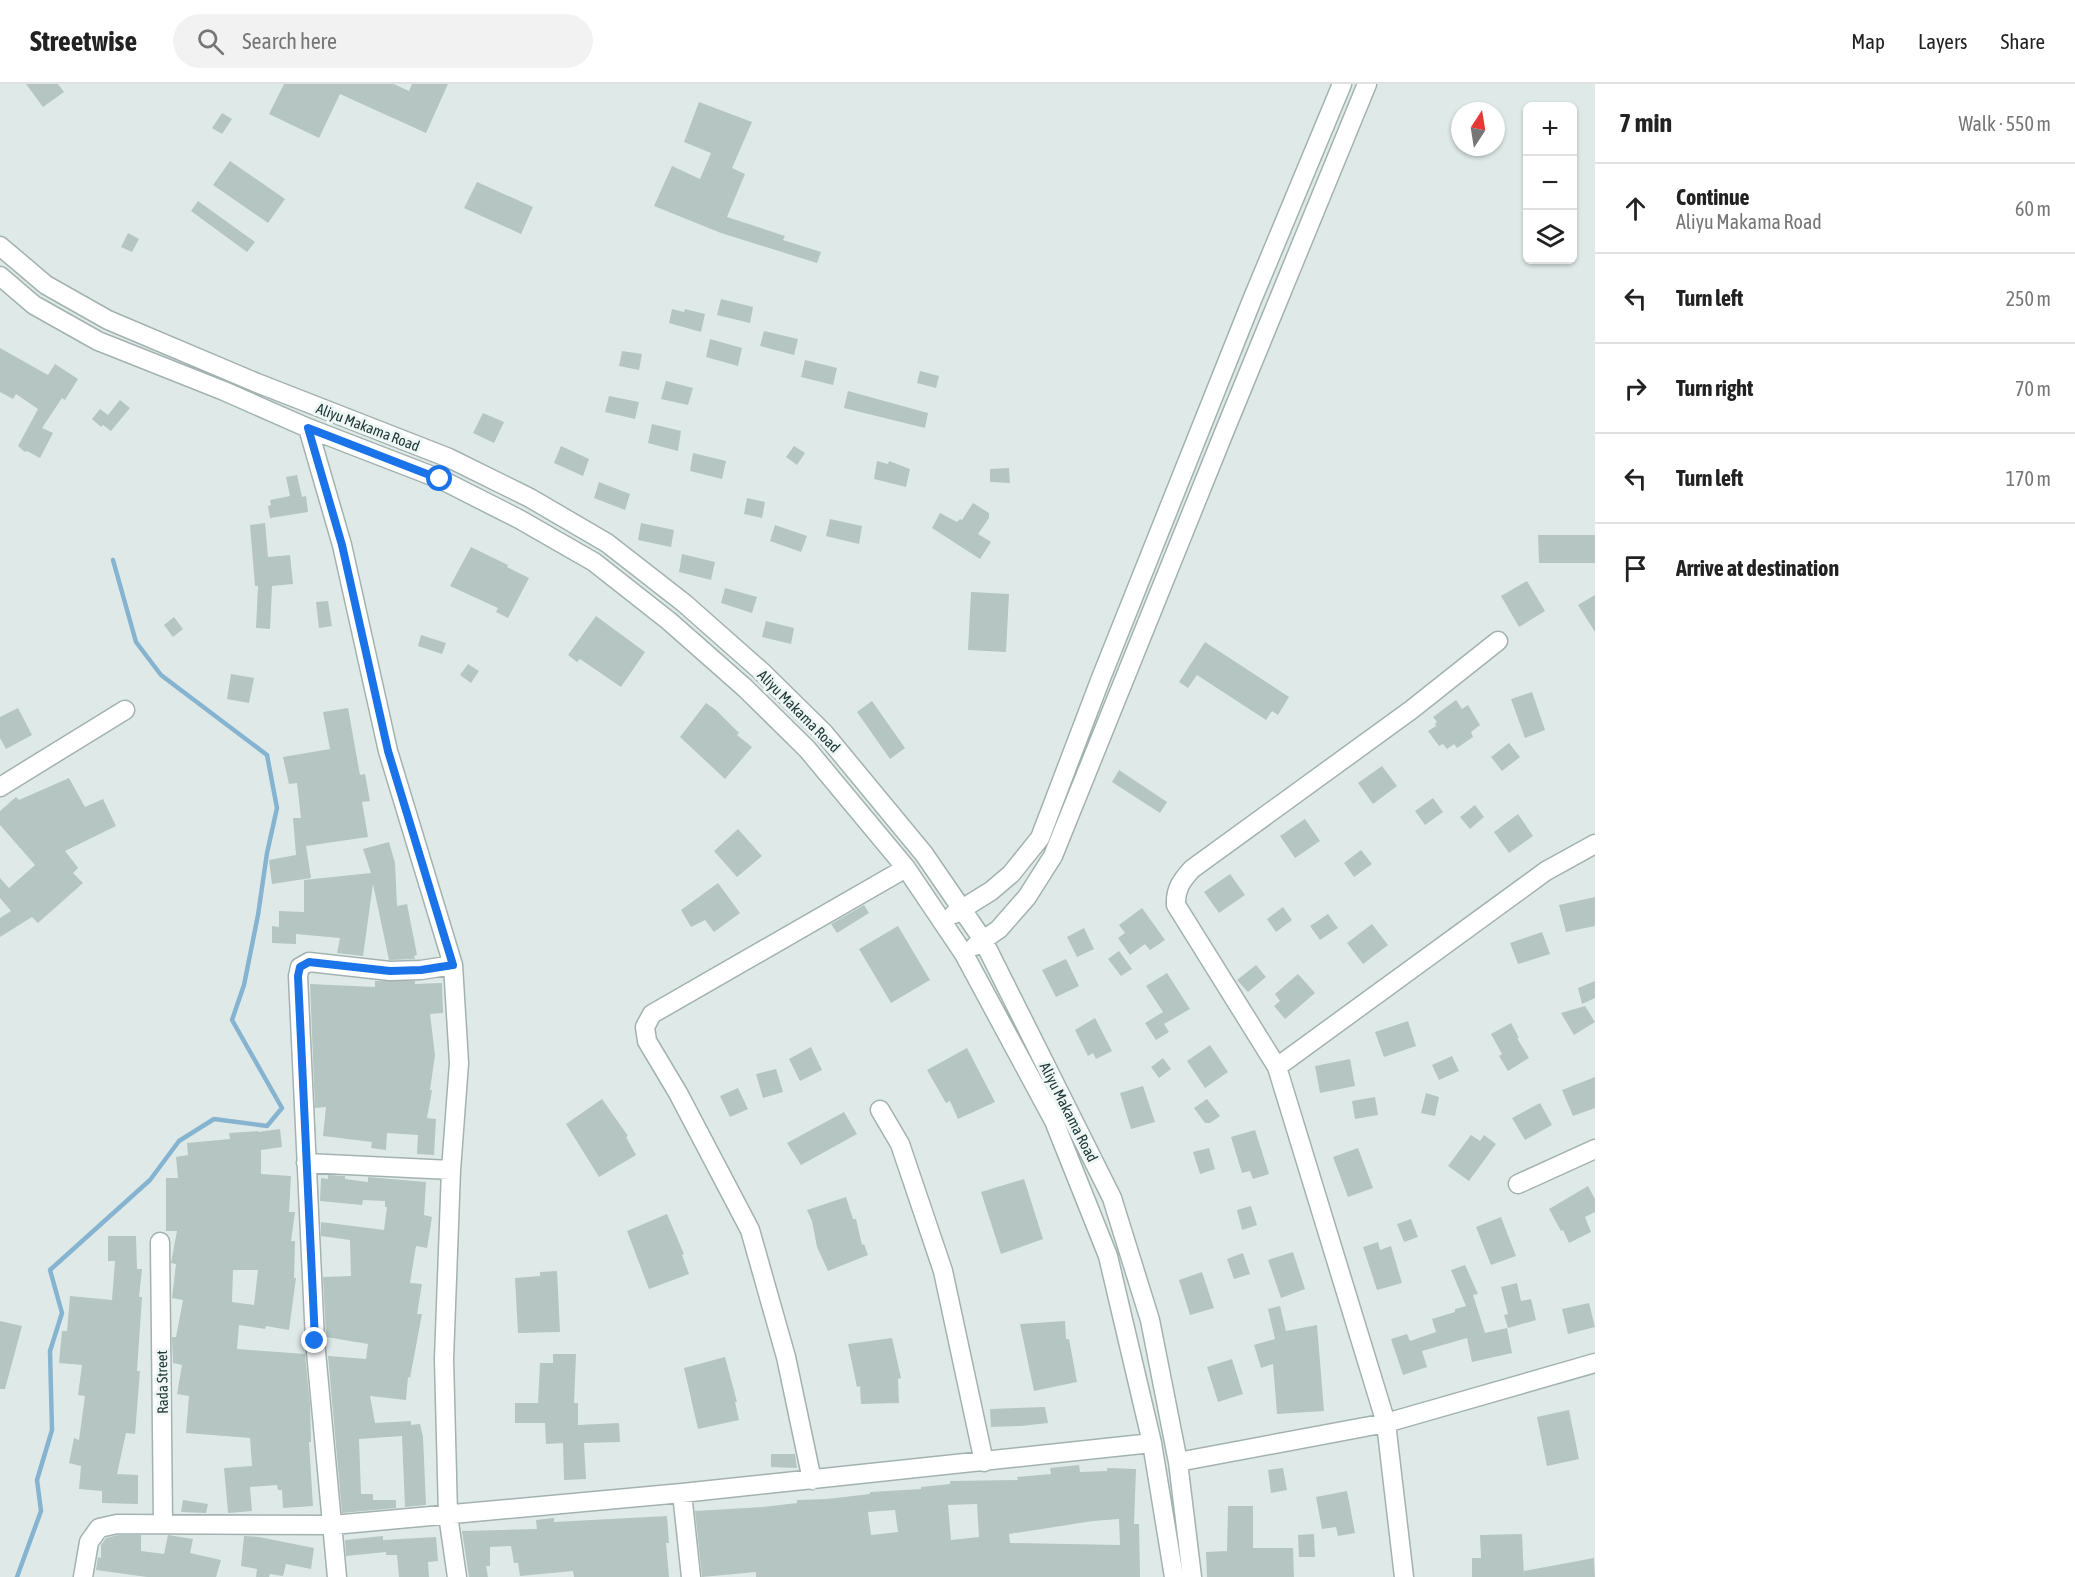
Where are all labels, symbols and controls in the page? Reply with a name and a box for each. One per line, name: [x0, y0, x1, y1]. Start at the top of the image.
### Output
search box: [173, 14, 593, 68]
text: Streetwise: [30, 25, 137, 57]
icon: search: [194, 25, 227, 58]
text: Search here: [242, 28, 337, 54]
text: Map: [1851, 29, 1885, 53]
text: Layers: [1918, 29, 1968, 53]
text: Share: [2001, 29, 2045, 53]
north arrow: [1451, 102, 1505, 156]
map controls: [1523, 102, 1577, 264]
button: +: [1523, 102, 1577, 156]
text: 7 min: [1619, 108, 1672, 138]
text: Walk · 550 m: [1959, 112, 2051, 135]
button: −: [1523, 156, 1577, 210]
text: Continue: [1676, 184, 1750, 210]
icon: ahead: [1619, 192, 1652, 225]
text: 60 m: [2015, 197, 2051, 220]
button: layers: [1523, 210, 1577, 264]
text: Aliyu Makama Road: [1676, 210, 1822, 233]
icon: left: [1619, 282, 1652, 315]
text: Turn left: [1676, 285, 1743, 311]
text: 250 m: [2006, 287, 2051, 310]
icon: right: [1619, 372, 1652, 405]
text: Turn right: [1676, 375, 1753, 401]
text: 70 m: [2015, 377, 2051, 400]
street label: Aliyu Makama Road: [314, 399, 422, 455]
icon: left: [1619, 462, 1652, 495]
route start: [426, 465, 452, 491]
text: Turn left: [1676, 465, 1743, 491]
text: 170 m: [2006, 467, 2051, 490]
icon: arrive: [1619, 552, 1652, 585]
text: Arrive at destination: [1676, 555, 1839, 581]
street label: Aliyu Makama Road: [754, 666, 844, 756]
street label: Aliyu Makama Road: [1037, 1059, 1101, 1165]
route end: [301, 1327, 327, 1353]
street label: Rada Street: [153, 1350, 171, 1414]

